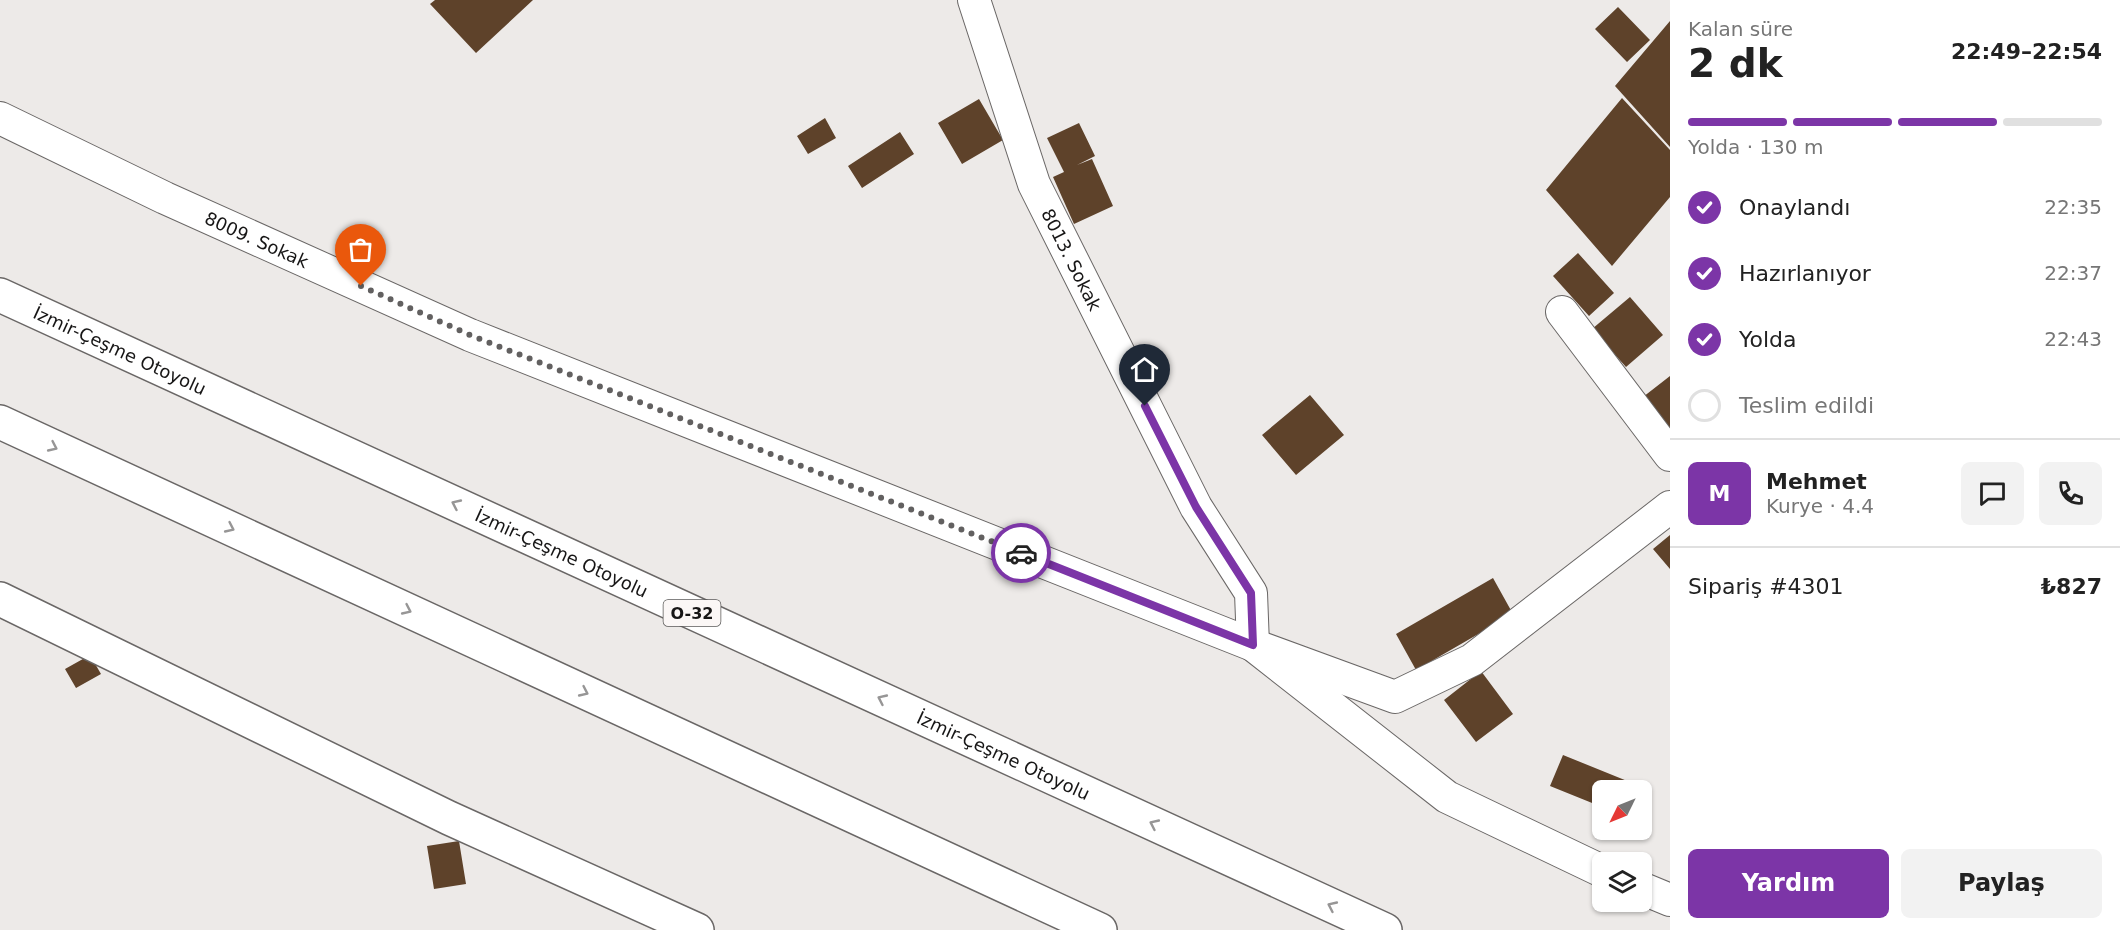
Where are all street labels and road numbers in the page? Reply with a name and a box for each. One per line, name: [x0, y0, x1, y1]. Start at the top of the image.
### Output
street label: 8013. Sokak: [1038, 205, 1106, 314]
street label: 8009. Sokak: [202, 207, 312, 272]
street label: İzmir-Çeşme Otoyolu: [30, 301, 210, 399]
street label: İzmir-Çeşme Otoyolu: [472, 504, 652, 601]
road number: O-32: [664, 600, 720, 626]
street label: İzmir-Çeşme Otoyolu: [914, 706, 1093, 804]

